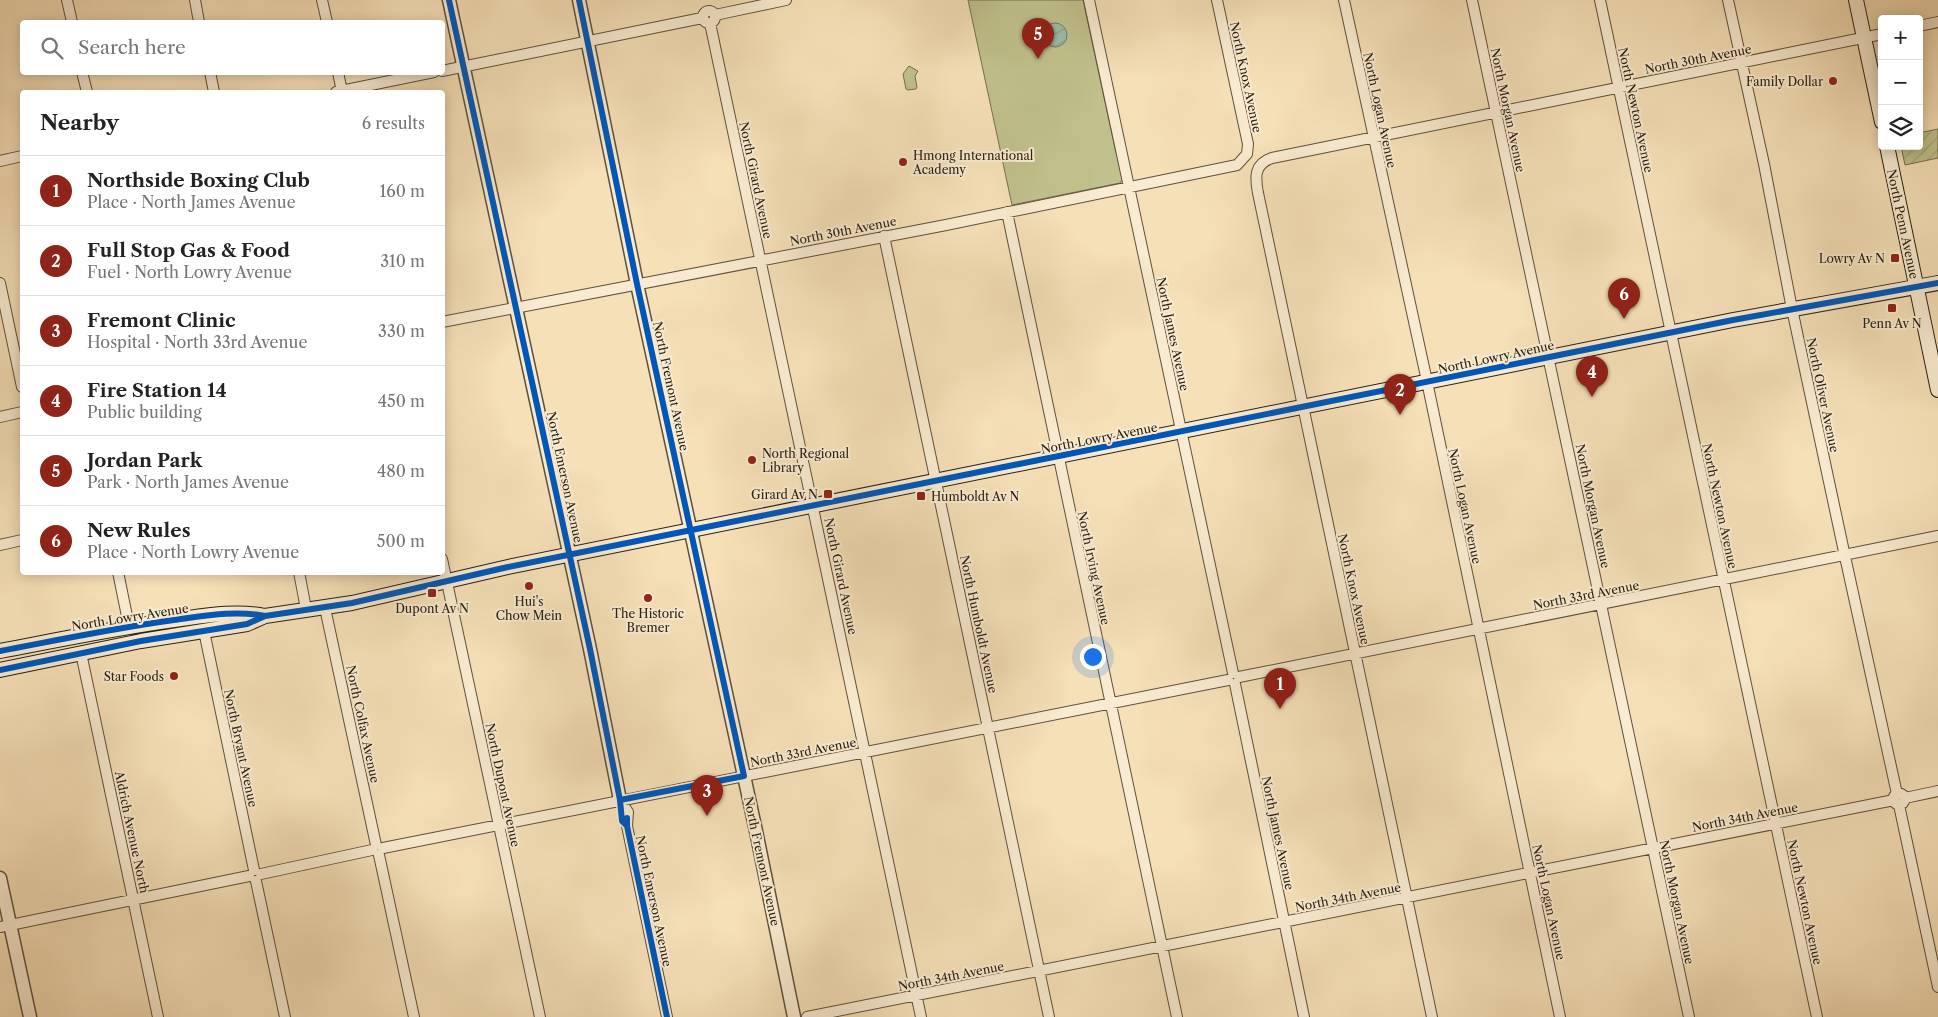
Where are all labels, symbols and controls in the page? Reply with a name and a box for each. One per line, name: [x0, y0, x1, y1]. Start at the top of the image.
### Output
map controls: [1878, 15, 1923, 150]
button: +: [1878, 15, 1923, 60]
pin: 5: [1022, 18, 1054, 59]
search box: [20, 20, 445, 75]
street label: North Knox Avenue: [1227, 20, 1265, 134]
icon: search: [38, 34, 66, 62]
text: Search here: [78, 36, 186, 59]
street label: North 30th Avenue: [1643, 41, 1753, 77]
street label: North Morgan Avenue: [1487, 46, 1529, 174]
street label: North Newton Avenue: [1615, 46, 1657, 174]
street label: North Logan Avenue: [1360, 51, 1400, 169]
button: −: [1878, 60, 1923, 105]
place label: Family Dollar: [1746, 74, 1823, 89]
marker: Family Dollar: [1827, 75, 1839, 87]
button: layers: [1878, 105, 1923, 150]
text: Nearby: [40, 110, 119, 135]
text: 6 results: [362, 113, 425, 133]
street label: North Girard Avenue: [736, 120, 776, 240]
place label: Hmong International Academy: [912, 148, 1034, 177]
marker: Hmong International Academy: [897, 156, 909, 168]
street label: North Penn Avenue: [1884, 168, 1922, 280]
text: Northside Boxing Club: [87, 169, 310, 192]
text: 1: [52, 181, 60, 201]
text: 160 m: [380, 181, 425, 201]
text: Place · North James Avenue: [87, 192, 296, 212]
street label: North 30th Avenue: [788, 213, 898, 249]
text: Full Stop Gas & Food: [87, 239, 290, 262]
text: 2: [51, 251, 61, 271]
text: 310 m: [380, 251, 425, 271]
place label: Lowry Av N: [1819, 251, 1885, 266]
marker: Lowry Av N: [1889, 252, 1901, 264]
text: Fuel · North Lowry Avenue: [87, 262, 292, 282]
street label: North James Avenue: [1154, 276, 1192, 392]
pin: 6: [1608, 278, 1640, 319]
marker: Penn Av N: [1886, 302, 1898, 314]
text: Fremont Clinic: [87, 309, 236, 332]
place label: Penn Av N: [1862, 316, 1922, 331]
street label: North Fremont Avenue: [650, 320, 692, 452]
text: 3: [51, 321, 61, 341]
text: 330 m: [378, 321, 425, 341]
text: Hospital · North 33rd Avenue: [87, 332, 307, 352]
street label: North Oliver Avenue: [1804, 336, 1843, 454]
street label: North Lowry Avenue: [1436, 337, 1556, 377]
pin: 4: [1576, 356, 1608, 397]
pin: 2: [1384, 374, 1416, 415]
text: Fire Station 14: [87, 379, 227, 402]
text: 4: [51, 391, 61, 411]
text: 450 m: [378, 391, 425, 411]
text: Public building: [87, 402, 202, 422]
street label: North Emerson Avenue: [544, 410, 586, 544]
street label: North Lowry Avenue: [1039, 419, 1159, 457]
street label: North Morgan Avenue: [1572, 442, 1614, 570]
street label: North Newton Avenue: [1699, 442, 1741, 570]
place label: North Regional Library: [762, 446, 850, 475]
street label: North Logan Avenue: [1445, 447, 1485, 565]
text: Jordan Park: [87, 449, 202, 472]
marker: North Regional Library: [746, 454, 758, 466]
text: 5: [52, 461, 60, 481]
text: 480 m: [377, 461, 425, 481]
text: Park · North James Avenue: [87, 472, 289, 492]
place label: Girard Av N: [751, 487, 818, 502]
marker: Girard Av N: [822, 488, 834, 500]
place label: Humboldt Av N: [931, 489, 1020, 504]
marker: Humboldt Av N: [915, 490, 927, 502]
street label: North Irving Avenue: [1075, 510, 1113, 627]
street label: North Girard Avenue: [821, 516, 861, 636]
text: New Rules: [87, 519, 190, 542]
text: 6: [51, 531, 61, 551]
text: 500 m: [377, 531, 425, 551]
street label: North Knox Avenue: [1335, 532, 1373, 646]
text: Place · North Lowry Avenue: [87, 542, 299, 562]
street label: North Humboldt Avenue: [957, 554, 1001, 695]
street label: North 33rd Avenue: [1532, 577, 1641, 613]
marker: Hui's Chow Mein: [523, 580, 535, 592]
marker: Dupont Av N: [426, 587, 438, 599]
marker: The Historic Bremer: [642, 592, 654, 604]
place label: Hui's Chow Mein: [496, 594, 563, 623]
street label: North Lowry Avenue: [70, 600, 190, 634]
place label: Dupont Av N: [395, 601, 469, 616]
place label: The Historic Bremer: [612, 606, 684, 635]
your location: [1080, 644, 1106, 670]
street label: North Colfax Avenue: [343, 664, 383, 784]
pin: 1: [1264, 668, 1296, 709]
place label: Star Foods: [104, 669, 164, 684]
marker: Star Foods: [168, 670, 180, 682]
street label: North Bryant Avenue: [221, 688, 261, 809]
street label: North Dupont Avenue: [483, 722, 523, 848]
street label: North 33rd Avenue: [749, 734, 858, 770]
street label: Aldrich Avenue North: [112, 769, 152, 895]
pin: 3: [691, 775, 723, 816]
street label: North James Avenue: [1259, 775, 1297, 891]
street label: North Fremont Avenue: [741, 795, 783, 927]
street label: North 34th Avenue: [1691, 799, 1800, 835]
street label: North Emerson Avenue: [633, 834, 675, 968]
street label: North Morgan Avenue: [1656, 838, 1698, 966]
street label: North Newton Avenue: [1784, 838, 1826, 966]
street label: North Logan Avenue: [1529, 843, 1569, 961]
street label: North 34th Avenue: [1294, 879, 1403, 915]
street label: North 34th Avenue: [897, 958, 1006, 994]

